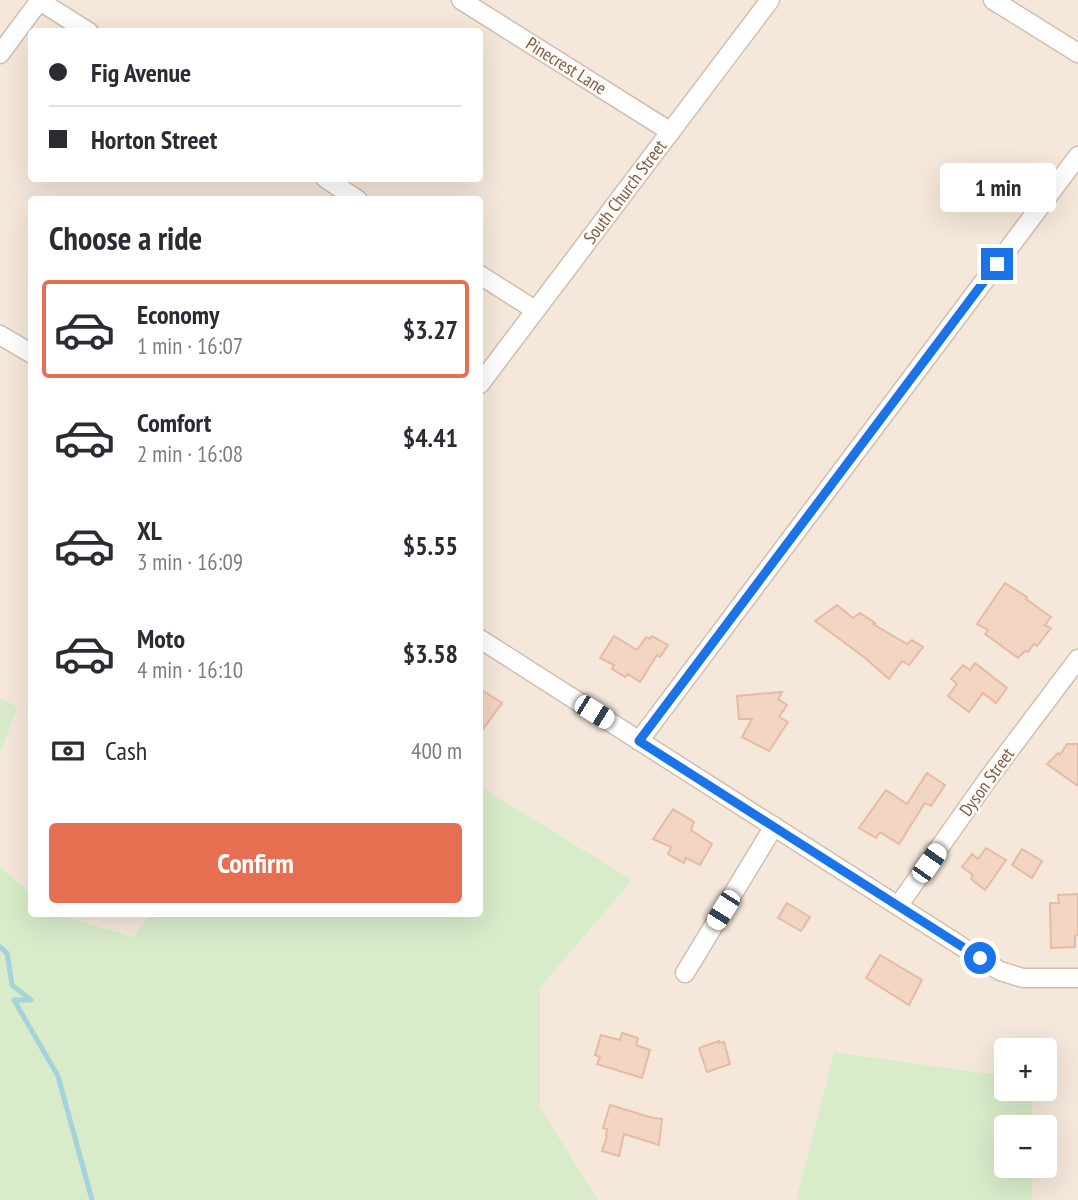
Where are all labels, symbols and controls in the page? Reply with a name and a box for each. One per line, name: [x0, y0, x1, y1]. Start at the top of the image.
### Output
street label: Pinecrest Lane: [522, 32, 611, 99]
text: Fig Avenue: [91, 56, 191, 89]
text: Horton Street: [91, 123, 217, 156]
street label: South Church Street: [578, 135, 671, 248]
callout: 1 min: [939, 162, 1055, 212]
text: 1 min: [975, 173, 1021, 202]
text: Choose a ride: [49, 217, 202, 259]
route end: [981, 248, 1013, 280]
icon: car: [53, 298, 116, 361]
text: Economy: [137, 298, 219, 331]
text: $3.27: [403, 313, 458, 346]
text: 1 min · 16:07: [137, 331, 243, 360]
icon: car: [53, 406, 116, 469]
text: Comfort: [137, 406, 211, 439]
text: $4.41: [403, 421, 458, 454]
text: 2 min · 16:08: [137, 439, 243, 468]
icon: car: [53, 514, 116, 577]
text: XL: [137, 514, 162, 547]
text: $5.55: [403, 529, 458, 562]
text: 3 min · 16:09: [137, 547, 243, 576]
icon: car: [53, 622, 116, 685]
text: Moto: [137, 622, 185, 655]
text: $3.58: [403, 637, 458, 670]
text: 4 min · 16:10: [137, 655, 243, 684]
car: [571, 692, 618, 732]
icon: cash: [49, 732, 87, 770]
text: Cash: [105, 734, 147, 767]
text: 400 m: [411, 736, 462, 765]
street label: Dyson Street: [954, 743, 1019, 820]
button: Confirm: [49, 823, 462, 903]
car: [909, 840, 950, 886]
car: [703, 887, 744, 933]
route start: [964, 942, 996, 974]
map controls: [994, 1038, 1057, 1178]
button: +: [994, 1038, 1057, 1101]
button: −: [994, 1115, 1057, 1178]

